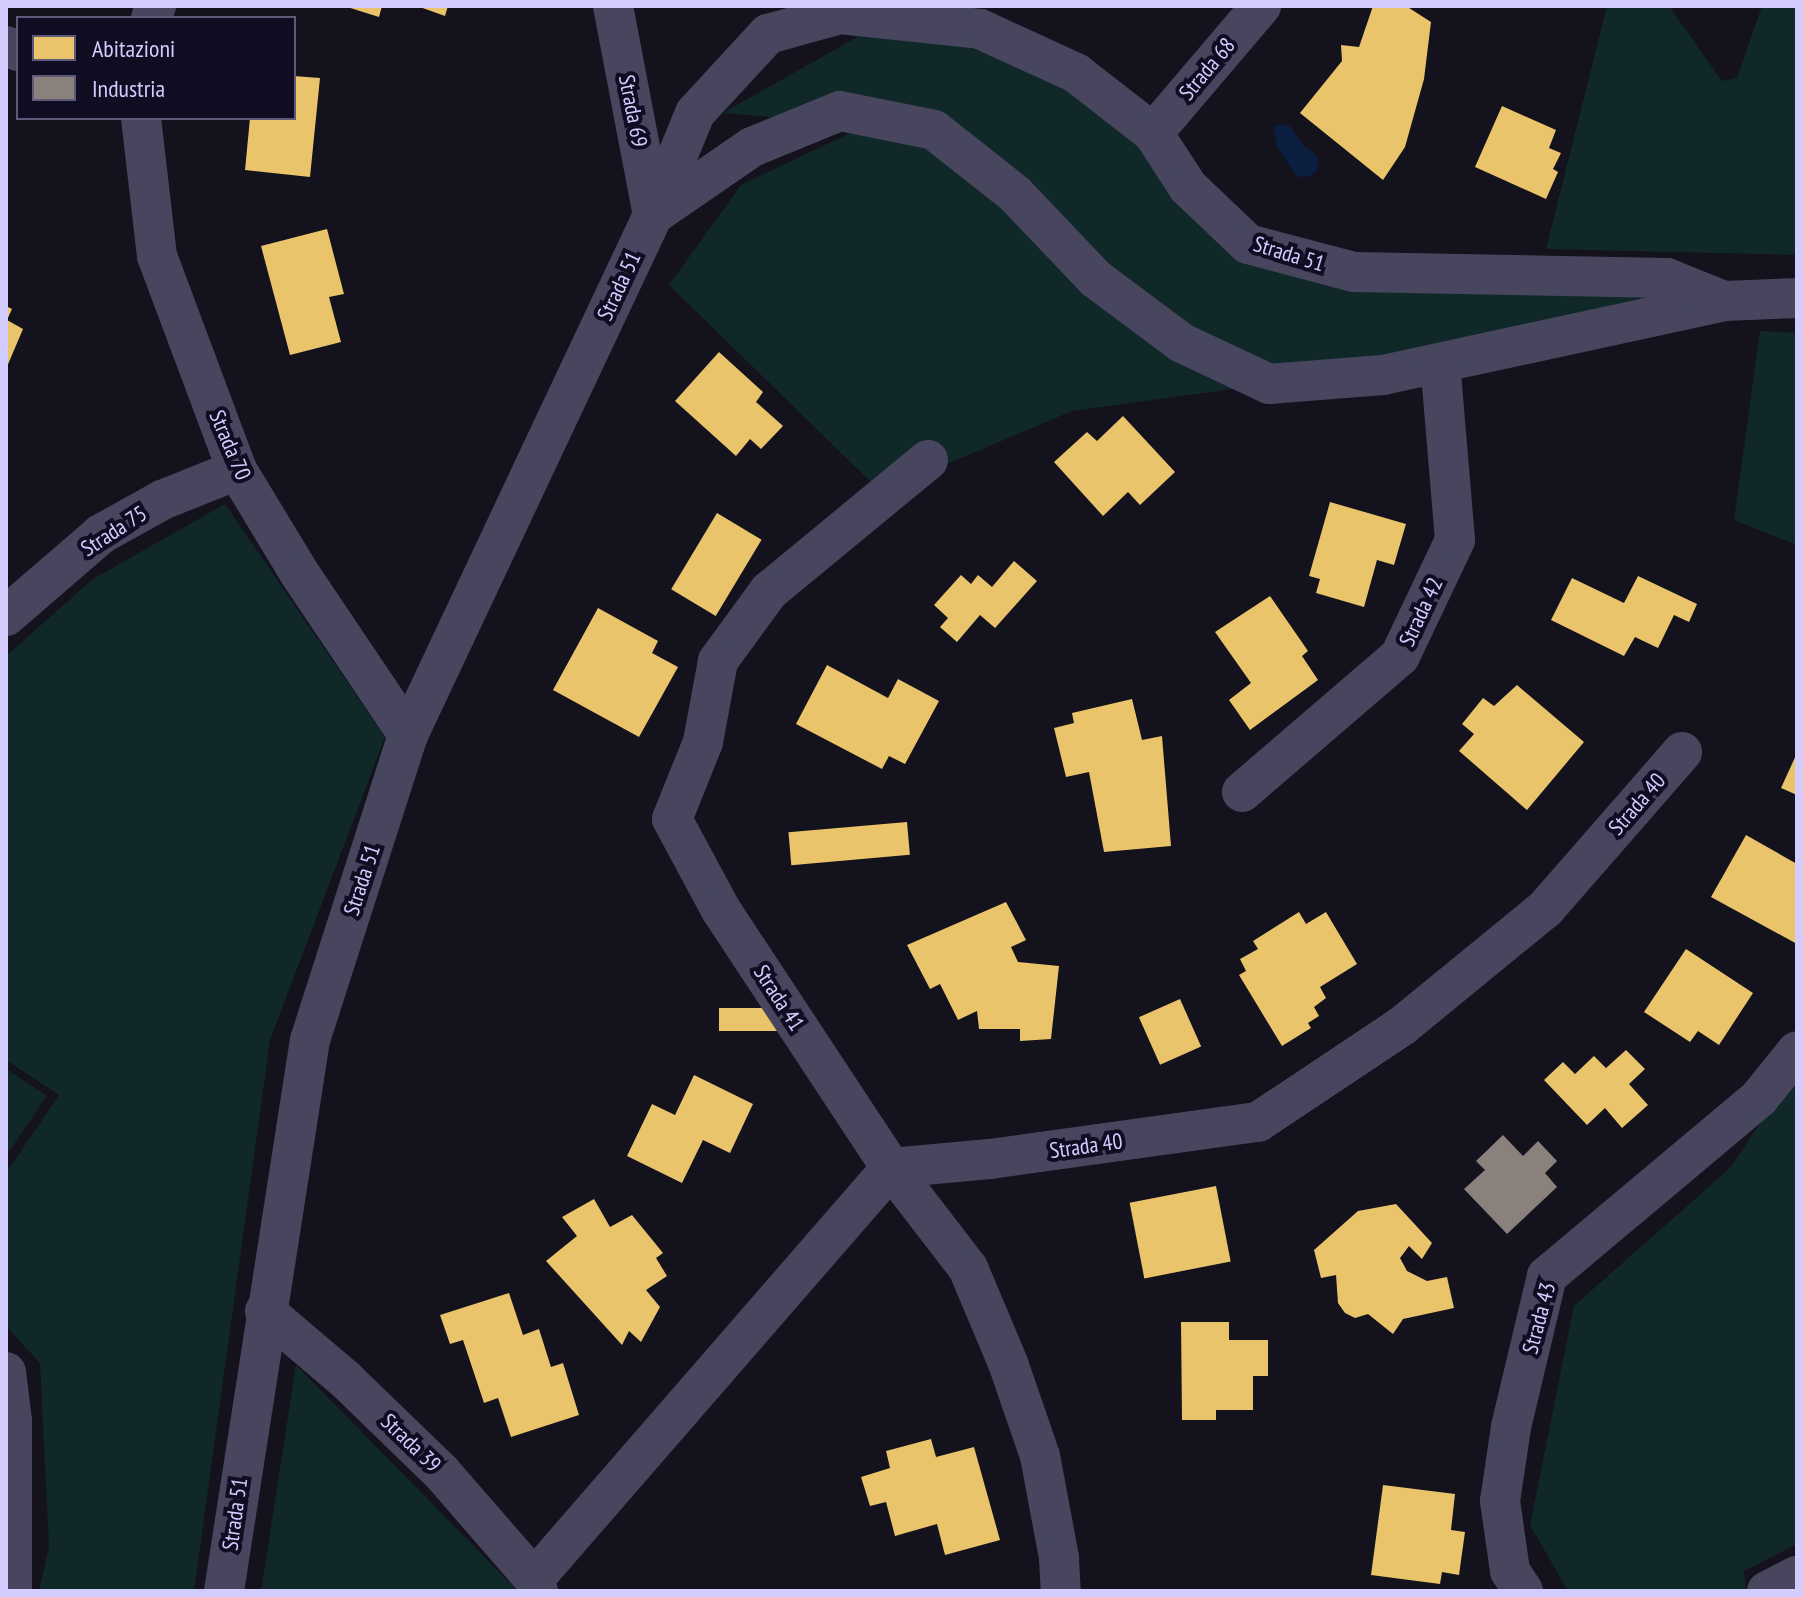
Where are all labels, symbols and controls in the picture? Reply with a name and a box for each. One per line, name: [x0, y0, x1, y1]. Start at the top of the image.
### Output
legend: [16, 16, 296, 120]
text: Abitazioni: [92, 33, 175, 64]
street label: Strada 68: [1173, 33, 1241, 105]
text: Industria: [92, 73, 165, 104]
street label: Strada 69: [613, 73, 653, 149]
street label: Strada 51: [1250, 231, 1328, 277]
street label: Strada 51: [592, 247, 646, 325]
street label: Strada 70: [204, 406, 256, 484]
street label: Strada 75: [76, 500, 152, 562]
street label: Strada 42: [1394, 573, 1448, 651]
street label: Strada 40: [1603, 768, 1671, 840]
street label: Strada 51: [338, 841, 386, 919]
street label: Strada 41: [748, 960, 810, 1036]
street label: Strada 40: [1048, 1128, 1124, 1164]
street label: Strada 43: [1517, 1279, 1561, 1357]
street label: Strada 39: [376, 1408, 446, 1478]
street label: Strada 51: [217, 1476, 253, 1552]

